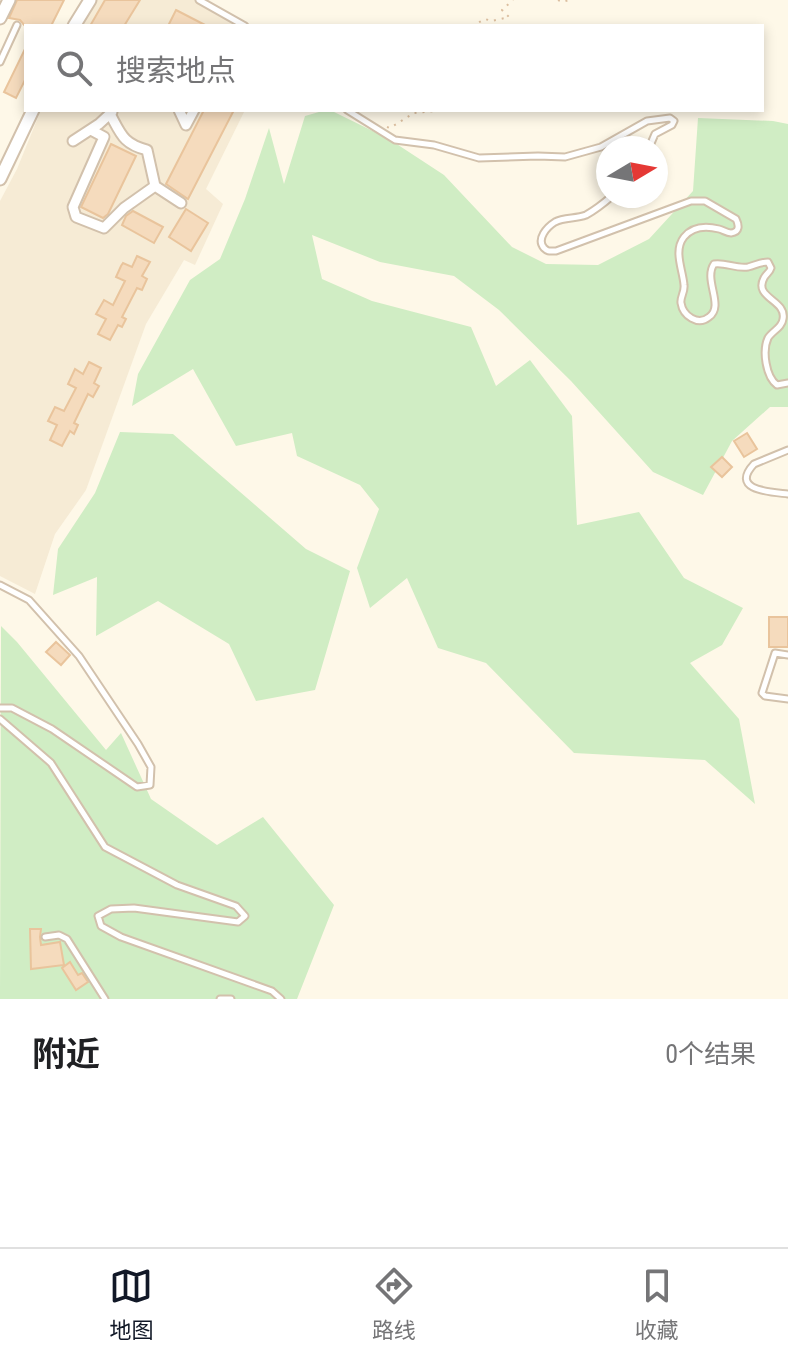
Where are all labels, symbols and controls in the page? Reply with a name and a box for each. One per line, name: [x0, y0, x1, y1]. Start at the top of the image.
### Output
search box: [24, 24, 764, 112]
icon: search: [52, 46, 96, 90]
text: 搜索地点: [116, 53, 236, 88]
north arrow: [596, 136, 668, 208]
text: 附近: [32, 1034, 100, 1074]
text: 0个结果: [665, 1039, 756, 1069]
tab: 地图: [109, 1264, 153, 1344]
tab: 路线: [372, 1264, 416, 1344]
tab: 收藏: [635, 1264, 679, 1344]

